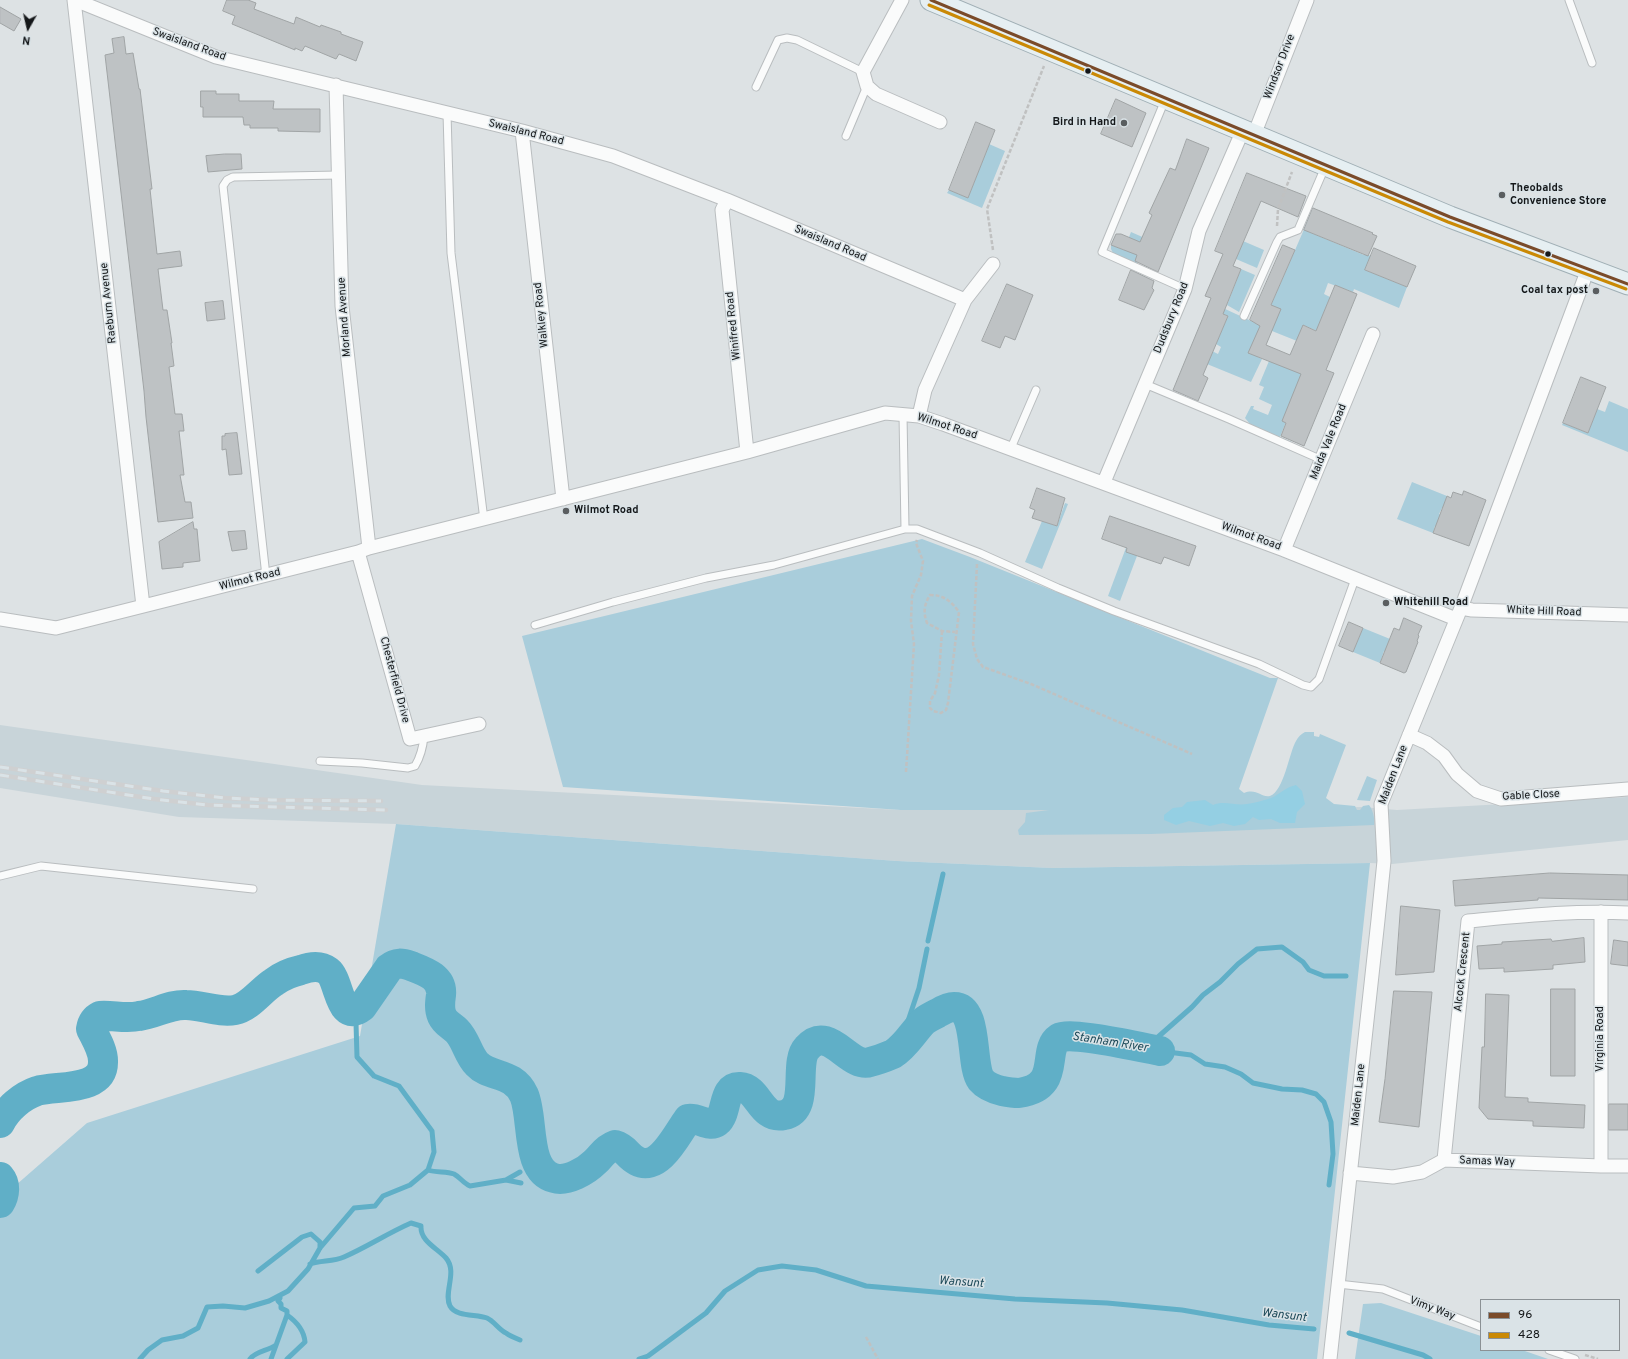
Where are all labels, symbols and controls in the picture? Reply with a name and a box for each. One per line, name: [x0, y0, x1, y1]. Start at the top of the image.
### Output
north arrow: [8, 8, 48, 48]
street label: Swaisland Road: [151, 26, 227, 64]
text: N: [21, 32, 31, 47]
street label: Windsor Drive: [1262, 33, 1298, 101]
unlabelled marker: [1083, 66, 1093, 76]
place label: Bird in Hand: [1052, 116, 1116, 130]
street label: Swaisland Road: [487, 117, 565, 149]
marker: Bird in Hand: [1119, 118, 1129, 128]
place label: Theobalds Convenience Store: [1510, 182, 1606, 208]
marker: Theobalds Convenience Store: [1497, 190, 1507, 200]
street label: Swaisland Road: [792, 223, 868, 265]
unlabelled marker: [1543, 249, 1553, 259]
street label: Raeburn Avenue: [98, 262, 120, 344]
street label: Morland Avenue: [336, 277, 354, 357]
street label: Dudsbury Road: [1152, 280, 1192, 356]
street label: Walkley Road: [532, 282, 552, 348]
place label: Coal tax post: [1521, 284, 1588, 298]
marker: Coal tax post: [1591, 286, 1601, 296]
street label: Winifred Road: [724, 291, 744, 361]
street label: Maida Vale Road: [1308, 402, 1350, 482]
street label: Wilmot Road: [915, 411, 979, 443]
place label: Wilmot Road: [574, 504, 639, 518]
marker: Wilmot Road: [561, 506, 571, 516]
street label: Wilmot Road: [1219, 520, 1283, 554]
street label: Wilmot Road: [218, 566, 282, 594]
place label: Whitehill Road: [1394, 596, 1468, 610]
marker: Whitehill Road: [1381, 598, 1391, 608]
street label: White Hill Road: [1506, 604, 1582, 620]
street label: Chesterfield Drive: [376, 635, 412, 725]
street label: Maiden Lane: [1377, 743, 1411, 807]
street label: Gable Close: [1502, 788, 1560, 804]
street label: Alcock Crescent: [1452, 932, 1474, 1012]
street label: Virginia Road: [1594, 1006, 1608, 1072]
water label: Stanham River: [1071, 1030, 1149, 1056]
street label: Maiden Lane: [1349, 1063, 1369, 1127]
street label: Samas Way: [1459, 1154, 1515, 1170]
water label: Wansunt: [938, 1274, 984, 1292]
street label: Vimy Way: [1407, 1294, 1457, 1324]
legend: [1480, 1299, 1620, 1351]
water label: Wansunt: [1261, 1306, 1307, 1326]
text: 96: [1518, 1307, 1532, 1323]
text: 428: [1518, 1327, 1540, 1343]

